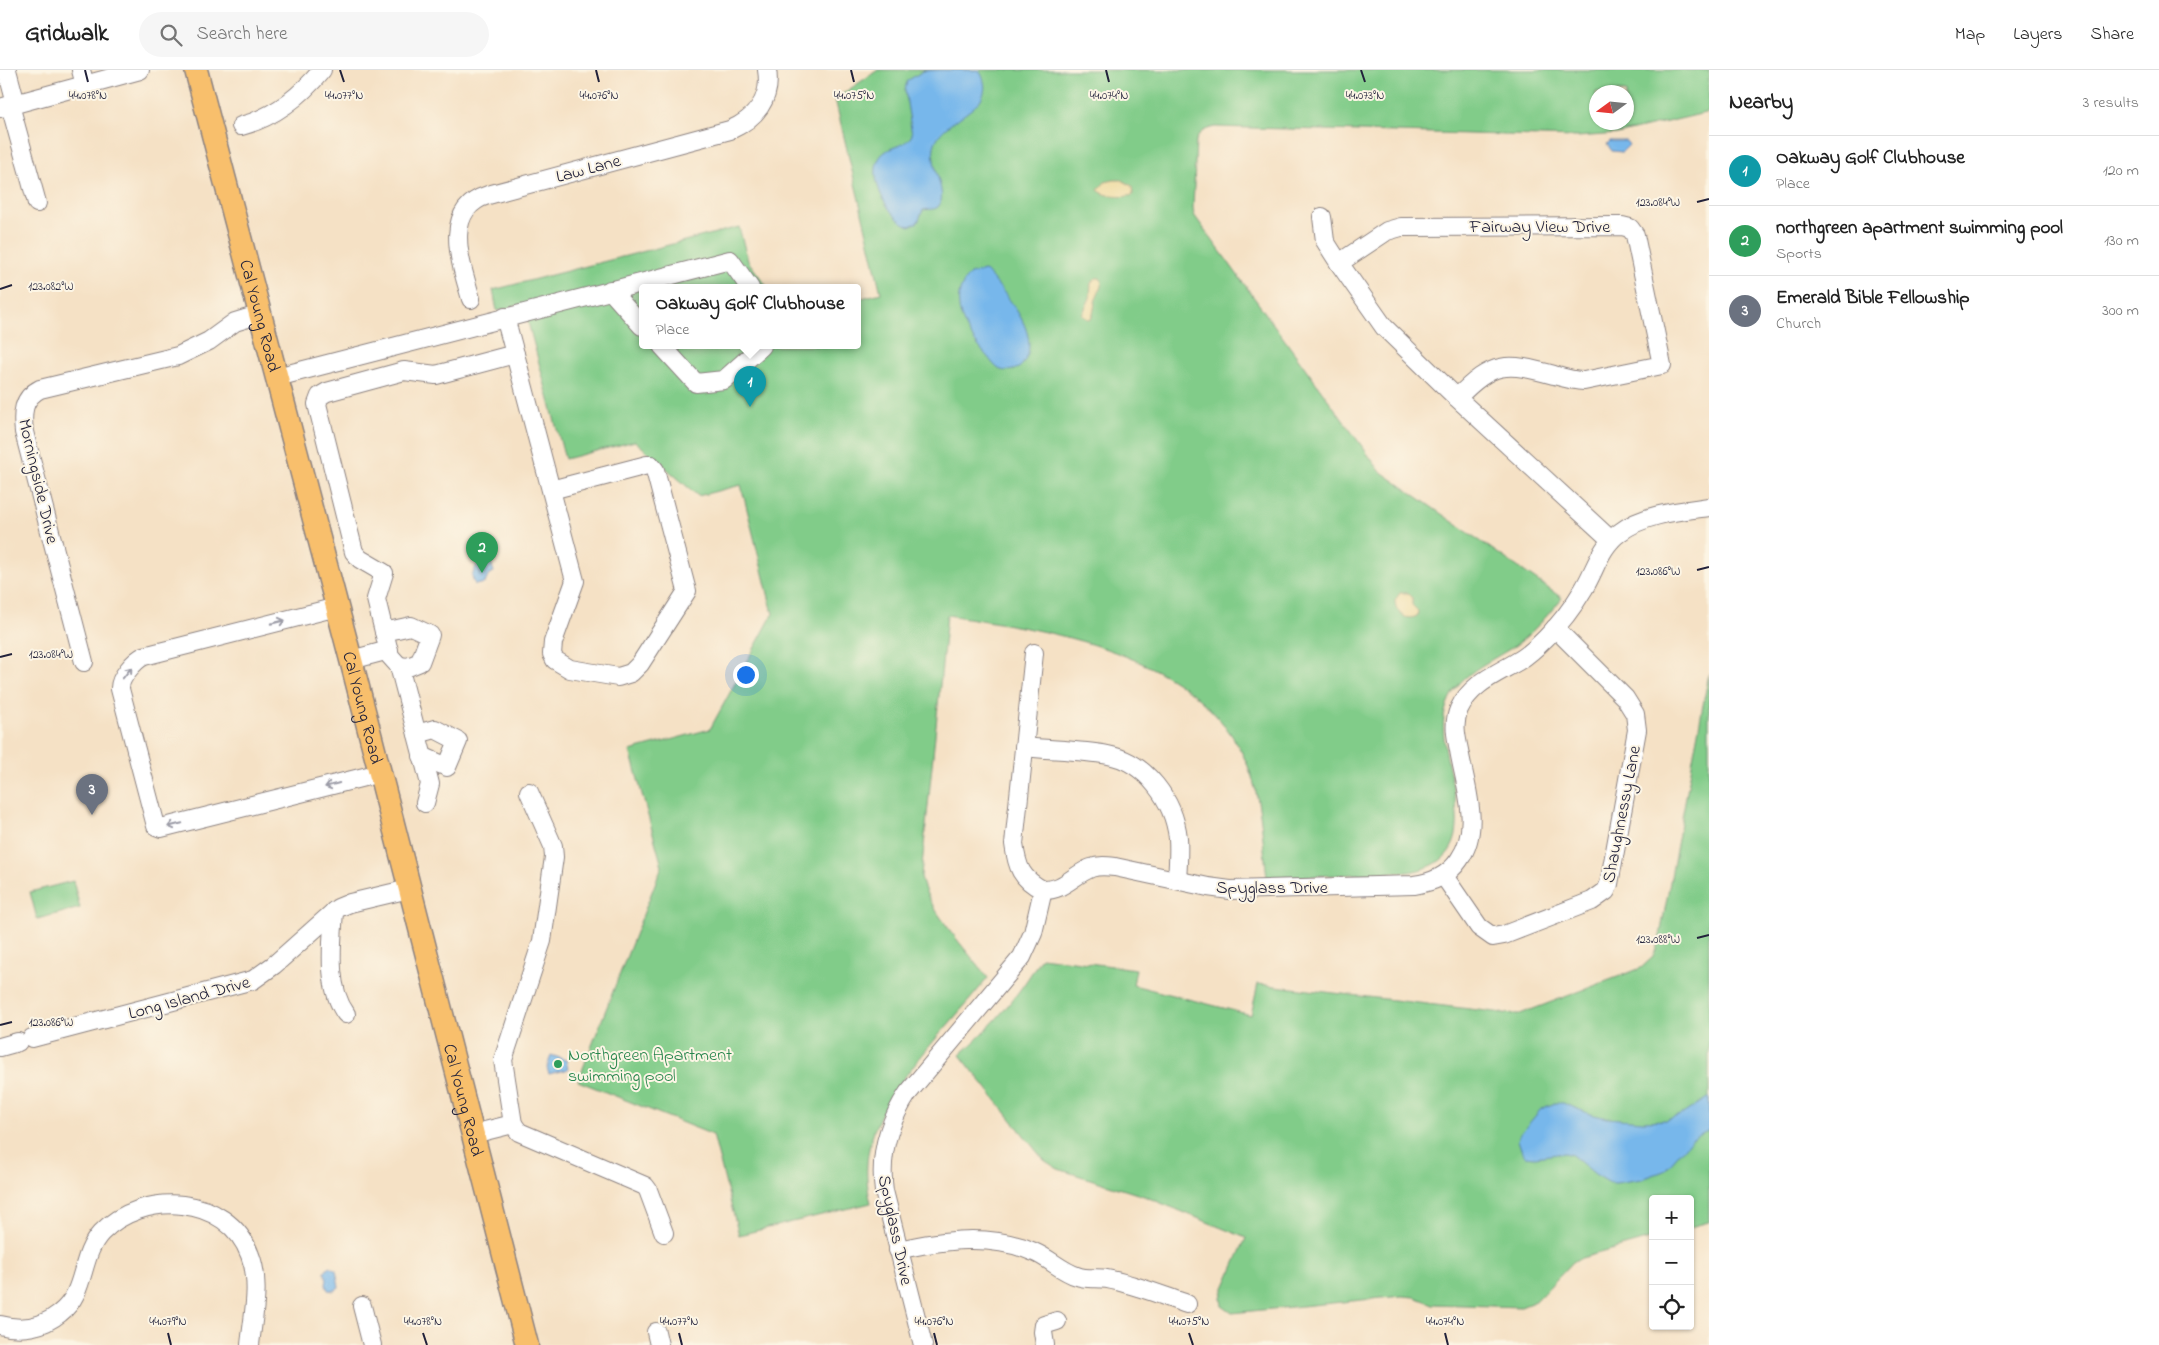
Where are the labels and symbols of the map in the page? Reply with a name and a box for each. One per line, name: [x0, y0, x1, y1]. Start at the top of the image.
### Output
north arrow: [1589, 85, 1634, 130]
text: 44.078°N: [69, 87, 107, 105]
text: 44.077°N: [325, 87, 363, 105]
text: 44.076°N: [579, 87, 619, 105]
text: 44.075°N: [834, 87, 874, 105]
text: 44.074°N: [1090, 87, 1128, 105]
text: 44.073°N: [1346, 87, 1384, 105]
street label: Law Lane: [553, 149, 625, 191]
text: 123.084°W: [1636, 194, 1680, 212]
street label: Fairway View Drive: [1469, 215, 1611, 241]
street label: Cal Young Road: [231, 257, 286, 375]
text: 123.082°W: [28, 278, 74, 296]
pin: 1: [734, 366, 766, 407]
street label: Morningside Drive: [9, 416, 64, 548]
pin: 2: [466, 532, 498, 573]
text: 123.086°W: [1636, 563, 1680, 581]
one-way arrow: [270, 617, 286, 626]
text: 123.084°W: [29, 646, 73, 664]
street label: Cal Young Road: [334, 649, 388, 767]
your location: [733, 662, 759, 688]
one-way arrow: [122, 666, 133, 679]
street label: Shaughnessy Lane: [1597, 743, 1650, 885]
pin: 3: [76, 774, 108, 815]
one-way arrow: [325, 781, 341, 790]
one-way arrow: [167, 821, 183, 830]
street label: Spyglass Drive: [1216, 876, 1329, 903]
text: 123.088°W: [1636, 931, 1680, 949]
street label: Long Island Drive: [126, 970, 254, 1029]
text: 123.086°W: [29, 1014, 73, 1032]
street label: Cal Young Road: [435, 1041, 489, 1159]
place label: Northgreen Apartment swimming pool: [568, 1043, 732, 1091]
marker: Northgreen Apartment swimming pool: [552, 1058, 564, 1070]
street label: Spyglass Drive: [869, 1173, 919, 1289]
text: 44.079°N: [149, 1313, 187, 1331]
text: 44.078°N: [404, 1313, 442, 1331]
text: 44.077°N: [660, 1313, 698, 1331]
text: 44.076°N: [914, 1313, 954, 1331]
text: 44.075°N: [1169, 1313, 1209, 1331]
text: 44.074°N: [1426, 1313, 1464, 1331]

